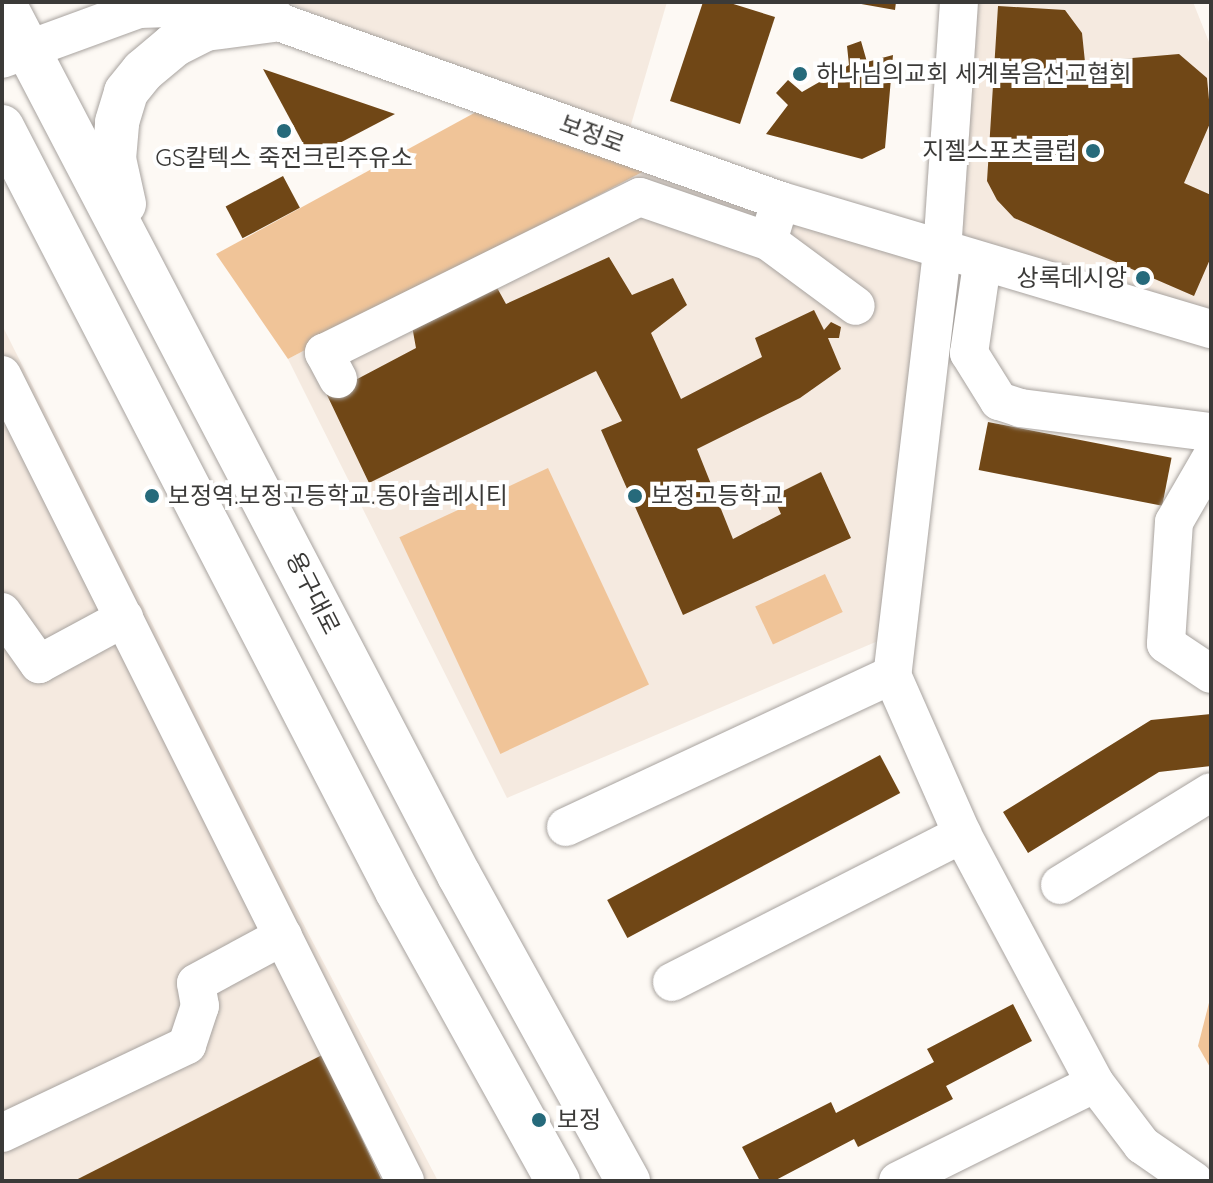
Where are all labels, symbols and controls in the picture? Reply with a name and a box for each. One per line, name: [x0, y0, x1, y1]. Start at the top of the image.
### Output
place label: 하나님의교회 세계복음선교협회: [816, 60, 1132, 88]
marker: 하나님의교회 세계복음선교협회: [791, 65, 809, 83]
street label: 보정로: [556, 109, 628, 159]
marker: GS칼텍스 죽전크린주유소: [275, 122, 293, 140]
place label: 지젤스포츠클럽: [922, 137, 1077, 165]
marker: 지젤스포츠클럽: [1084, 142, 1102, 160]
place label: GS칼텍스 죽전크린주유소: [155, 144, 413, 172]
place label: 상록데시앙: [1017, 264, 1127, 292]
marker: 상록데시앙: [1134, 269, 1152, 287]
place label: 보정역.보정고등학교.동아솔레시티: [168, 482, 508, 510]
place label: 보정고등학교: [651, 482, 783, 510]
marker: 보정역.보정고등학교.동아솔레시티: [143, 487, 161, 505]
marker: 보정고등학교: [626, 487, 644, 505]
street label: 용구대로: [280, 547, 346, 639]
place label: 보정: [557, 1106, 601, 1134]
marker: 보정: [528, 1109, 550, 1131]

